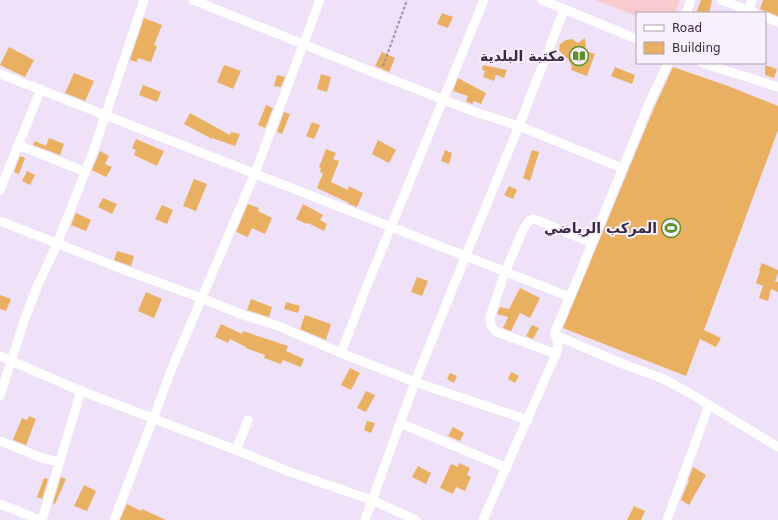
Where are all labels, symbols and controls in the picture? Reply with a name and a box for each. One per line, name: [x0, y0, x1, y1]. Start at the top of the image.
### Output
legend: [636, 12, 766, 64]
text: Road: [672, 21, 702, 35]
text: Building: [672, 41, 721, 55]
library icon: مكتبة البلدية: [568, 45, 590, 67]
place label: مكتبة البلدية: [480, 48, 565, 64]
sports icon: المركب الرياضي: [660, 217, 682, 239]
place label: المركب الرياضي: [544, 220, 657, 237]

